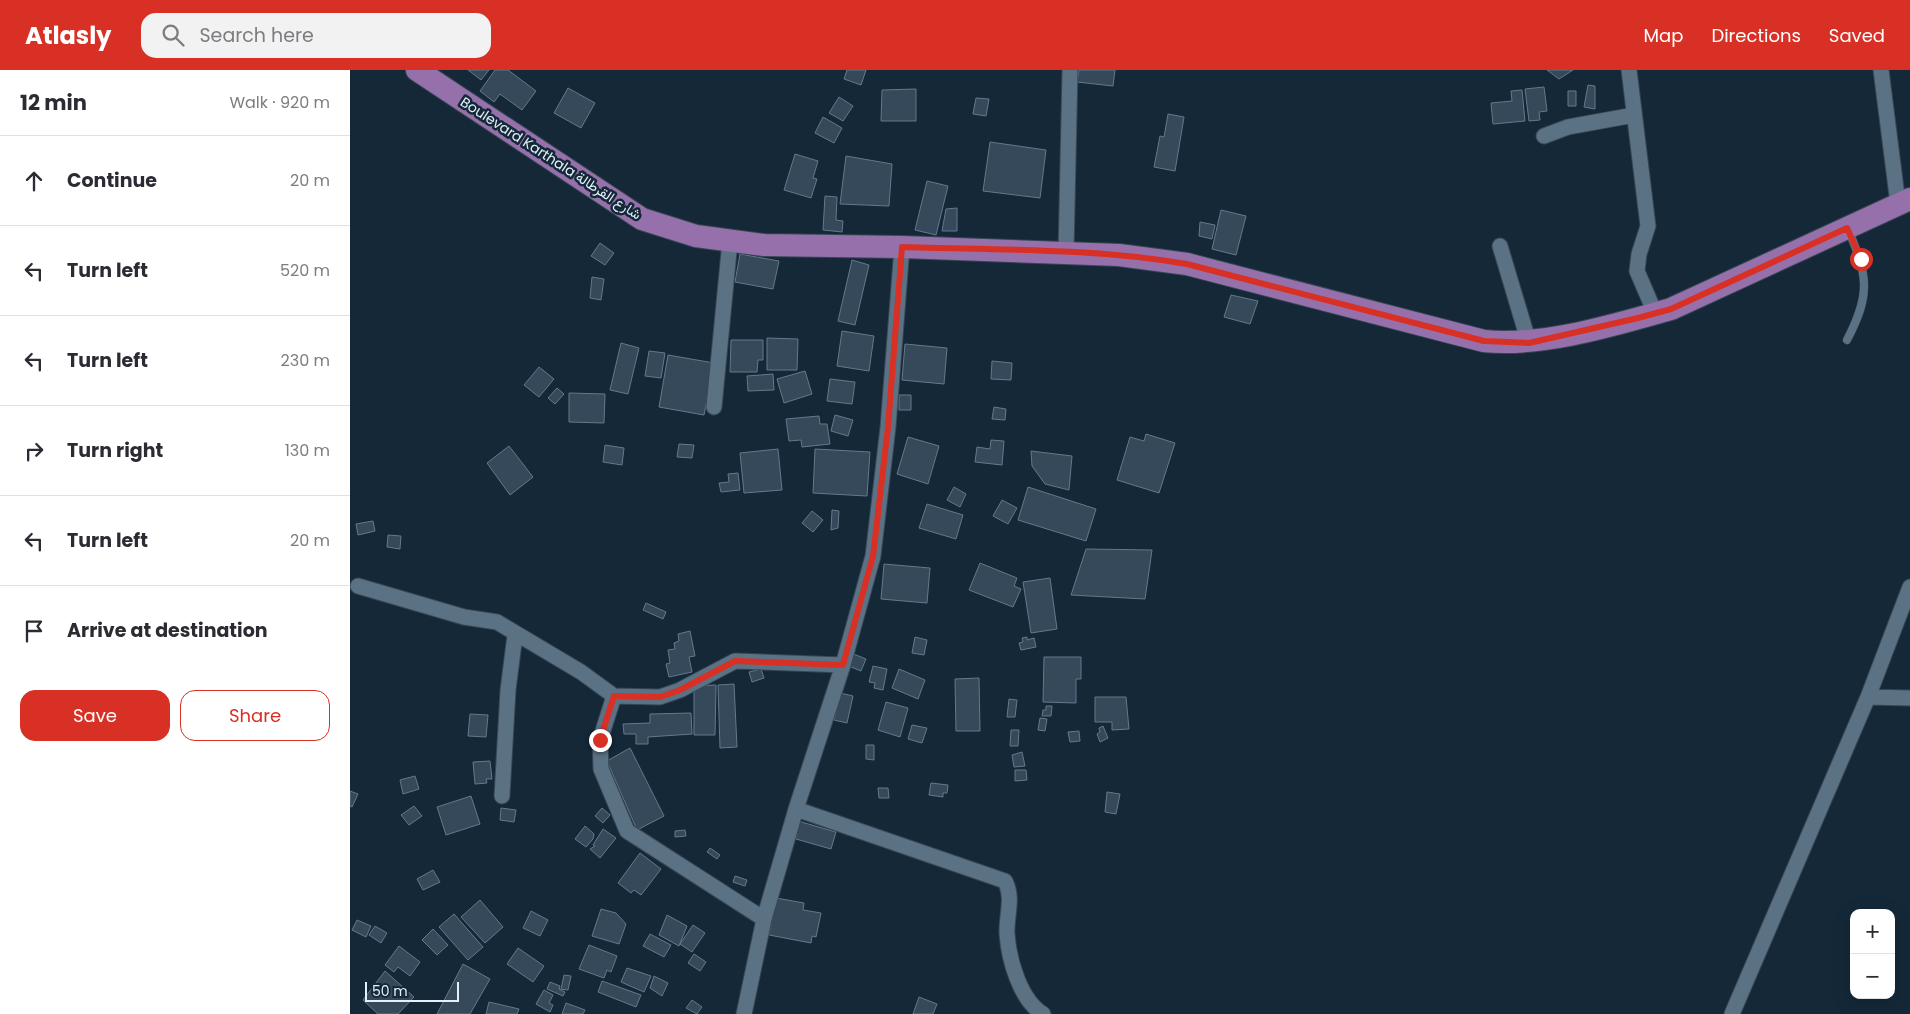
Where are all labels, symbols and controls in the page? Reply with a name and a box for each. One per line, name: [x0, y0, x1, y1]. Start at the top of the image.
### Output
search box: [141, 13, 491, 58]
text: Atlasly: [25, 19, 111, 52]
icon: search: [159, 21, 187, 49]
text: Search here: [199, 22, 314, 49]
text: Map: [1644, 23, 1683, 48]
text: Directions: [1711, 23, 1801, 48]
text: Saved: [1829, 23, 1885, 48]
text: 12 min: [20, 88, 87, 117]
text: Walk · 920 m: [229, 91, 330, 114]
street label: Boulevard Karthala شارع القرطالة: [456, 92, 645, 225]
icon: ahead: [20, 167, 48, 195]
text: Continue: [67, 167, 157, 194]
text: 20 m: [290, 169, 330, 192]
route start: [1850, 248, 1873, 271]
icon: left: [20, 257, 48, 285]
text: Turn left: [67, 257, 148, 284]
text: 520 m: [280, 259, 330, 282]
icon: left: [20, 347, 48, 375]
text: Turn left: [67, 347, 148, 374]
text: 230 m: [281, 349, 330, 372]
icon: right: [20, 437, 48, 465]
text: Turn right: [67, 437, 163, 464]
text: 130 m: [285, 439, 330, 462]
icon: left: [20, 527, 48, 555]
text: Turn left: [67, 527, 148, 554]
text: 20 m: [290, 529, 330, 552]
icon: arrive: [20, 617, 48, 645]
text: Arrive at destination: [67, 617, 268, 644]
button: Save: [20, 690, 170, 741]
button: Share: [180, 690, 330, 741]
route end: [589, 729, 612, 752]
map controls: [1850, 909, 1895, 999]
button: +: [1850, 909, 1895, 954]
button: −: [1850, 954, 1895, 999]
scale bar: [365, 979, 459, 1002]
text: 50 m: [372, 981, 408, 1001]

